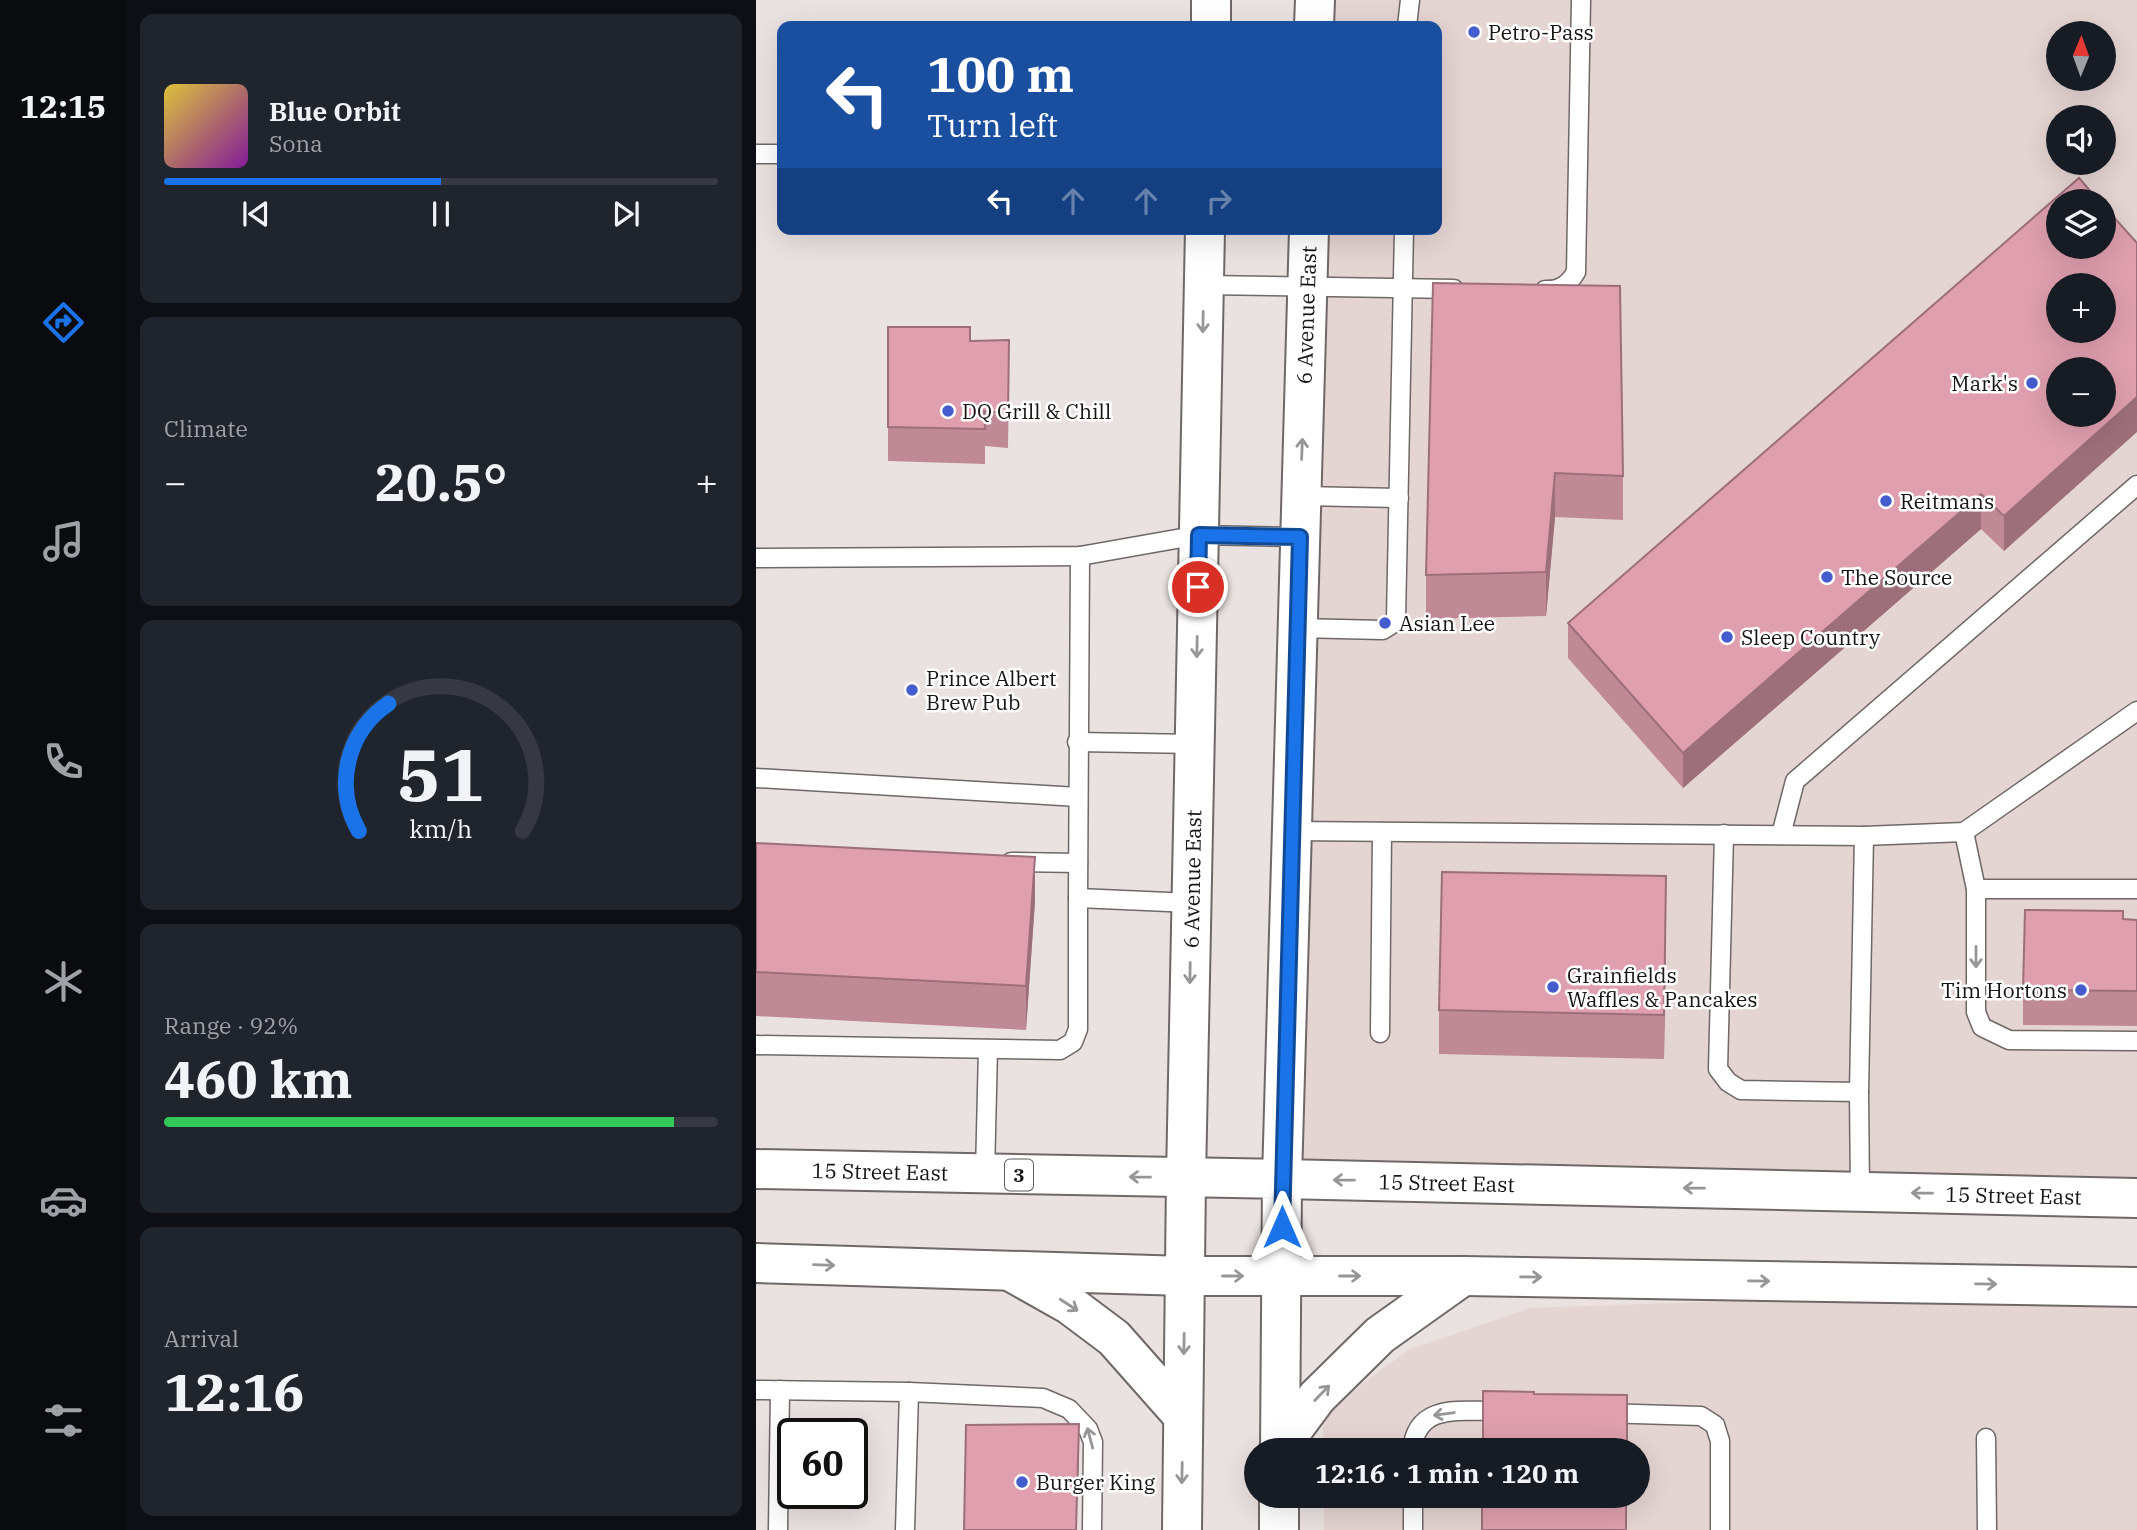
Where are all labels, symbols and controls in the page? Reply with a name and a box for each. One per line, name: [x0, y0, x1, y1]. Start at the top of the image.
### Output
place label: Petro-Pass: [1488, 18, 1594, 46]
north arrow: [2046, 21, 2116, 91]
map controls: [2046, 21, 2116, 427]
marker: Petro-Pass: [1466, 24, 1482, 40]
text: 100 m: [927, 42, 1074, 105]
icon: left: [812, 49, 903, 140]
text: 12:15: [20, 85, 106, 127]
text: Blue Orbit: [269, 94, 401, 128]
text: Turn left: [927, 104, 1058, 146]
button: sound: [2046, 105, 2116, 175]
text: Sona: [269, 128, 323, 158]
icon: left: [981, 182, 1019, 220]
icon: ahead: [1054, 182, 1092, 220]
icon: ahead: [1127, 182, 1165, 220]
icon: right: [1200, 182, 1238, 220]
button: layers: [2046, 189, 2116, 259]
icon: previous: [237, 195, 275, 233]
icon: pause: [422, 195, 460, 233]
icon: next: [607, 195, 645, 233]
street label: 6 Avenue East: [1290, 245, 1322, 385]
button: +: [2046, 273, 2116, 343]
icon: directions: [39, 298, 88, 347]
one-way arrow: [1197, 310, 1210, 333]
button: −: [2046, 357, 2116, 427]
place label: Mark's: [1951, 369, 2018, 397]
marker: Mark's: [2024, 375, 2040, 391]
place label: DQ Grill & Chill: [962, 397, 1111, 425]
marker: DQ Grill & Chill: [940, 403, 956, 419]
text: Climate: [164, 413, 248, 443]
one-way arrow: [1296, 438, 1309, 461]
text: 20.5°: [375, 448, 507, 515]
text: −: [164, 457, 187, 506]
text: +: [695, 457, 718, 506]
place label: Reitmans: [1900, 487, 1994, 515]
marker: Reitmans: [1878, 493, 1894, 509]
icon: music: [39, 517, 88, 566]
pin: [1168, 557, 1228, 617]
place label: The Source: [1841, 563, 1952, 591]
icon: arrive: [1179, 568, 1217, 606]
marker: The Source: [1819, 569, 1835, 585]
place label: Asian Lee: [1399, 609, 1495, 637]
marker: Asian Lee: [1377, 615, 1393, 631]
place label: Sleep Country: [1741, 623, 1881, 651]
marker: Sleep Country: [1719, 629, 1735, 645]
one-way arrow: [1190, 636, 1204, 659]
place label: Prince Albert Brew Pub: [926, 664, 1056, 716]
marker: Prince Albert Brew Pub: [904, 682, 920, 698]
text: 51: [397, 726, 485, 821]
icon: phone: [39, 737, 88, 786]
street label: 6 Avenue East: [1177, 809, 1207, 949]
text: km/h: [409, 812, 473, 845]
one-way arrow: [1969, 945, 1983, 968]
icon: climate: [39, 957, 88, 1006]
one-way arrow: [1183, 961, 1197, 984]
place label: Grainfields Waffles & Pancakes: [1567, 961, 1757, 1013]
place label: Tim Hortons: [1941, 976, 2067, 1004]
marker: Grainfields Waffles & Pancakes: [1545, 979, 1561, 995]
marker: Tim Hortons: [2073, 982, 2089, 998]
text: Range · 92%: [164, 1010, 298, 1040]
text: 460 km: [164, 1045, 353, 1112]
street label: 15 Street East: [811, 1156, 948, 1187]
road number: 3: [1005, 1160, 1033, 1190]
street label: 15 Street East: [1378, 1167, 1515, 1198]
one-way arrow: [1129, 1170, 1152, 1184]
one-way arrow: [1333, 1173, 1356, 1187]
icon: car: [39, 1176, 88, 1225]
street label: 15 Street East: [1945, 1180, 2082, 1211]
one-way arrow: [1683, 1182, 1706, 1195]
one-way arrow: [1911, 1187, 1934, 1200]
position arrow: [1245, 1190, 1319, 1264]
one-way arrow: [812, 1259, 835, 1272]
one-way arrow: [1221, 1269, 1244, 1283]
one-way arrow: [1338, 1269, 1361, 1283]
one-way arrow: [1519, 1270, 1542, 1284]
one-way arrow: [1747, 1274, 1770, 1287]
one-way arrow: [1974, 1277, 1997, 1291]
one-way arrow: [1059, 1299, 1079, 1313]
text: Arrival: [164, 1323, 239, 1353]
one-way arrow: [1177, 1333, 1191, 1356]
text: 12:16: [164, 1358, 305, 1425]
one-way arrow: [1313, 1385, 1330, 1402]
icon: filters: [39, 1396, 88, 1445]
one-way arrow: [1433, 1408, 1456, 1421]
speed limit sign: 60: [777, 1418, 868, 1509]
one-way arrow: [1083, 1427, 1096, 1450]
text: 12:16 · 1 min · 120 m: [1315, 1456, 1579, 1490]
one-way arrow: [1176, 1461, 1189, 1484]
place label: Burger King: [1036, 1468, 1156, 1496]
marker: Burger King: [1014, 1474, 1030, 1490]

